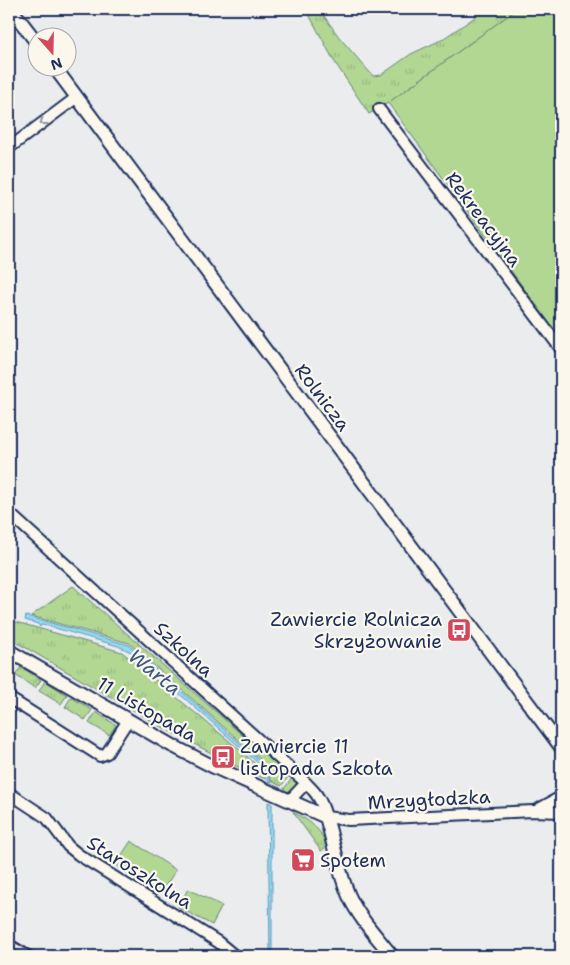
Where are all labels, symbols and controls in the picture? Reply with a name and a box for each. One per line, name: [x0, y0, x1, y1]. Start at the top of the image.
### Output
north arrow: [28, 28, 78, 78]
text: N: [48, 54, 65, 75]
one-way arrow: [40, 117, 49, 125]
street label: Rekreacyjna: [440, 167, 528, 272]
street label: Rolnicza: [289, 359, 356, 436]
place label: Zawiercie Rolnicza Skrzyżowanie: [270, 607, 442, 654]
street label: Szkolna: [149, 616, 219, 683]
bus stop icon: Zawiercie Rolnicza Skrzyżowanie: [446, 617, 472, 643]
water label: Warta: [123, 643, 187, 701]
street label: 11 Listopada: [92, 671, 201, 748]
place label: Zawiercie 11 listopada Szkoła: [240, 734, 393, 781]
bus stop icon: Zawiercie 11 listopada Szkoła: [210, 744, 236, 770]
street label: Mrzygłodzka: [367, 784, 491, 815]
street label: Staroszkolna: [82, 830, 197, 915]
supermarket icon: Społem: [290, 847, 316, 873]
place label: Społem: [320, 848, 386, 873]

